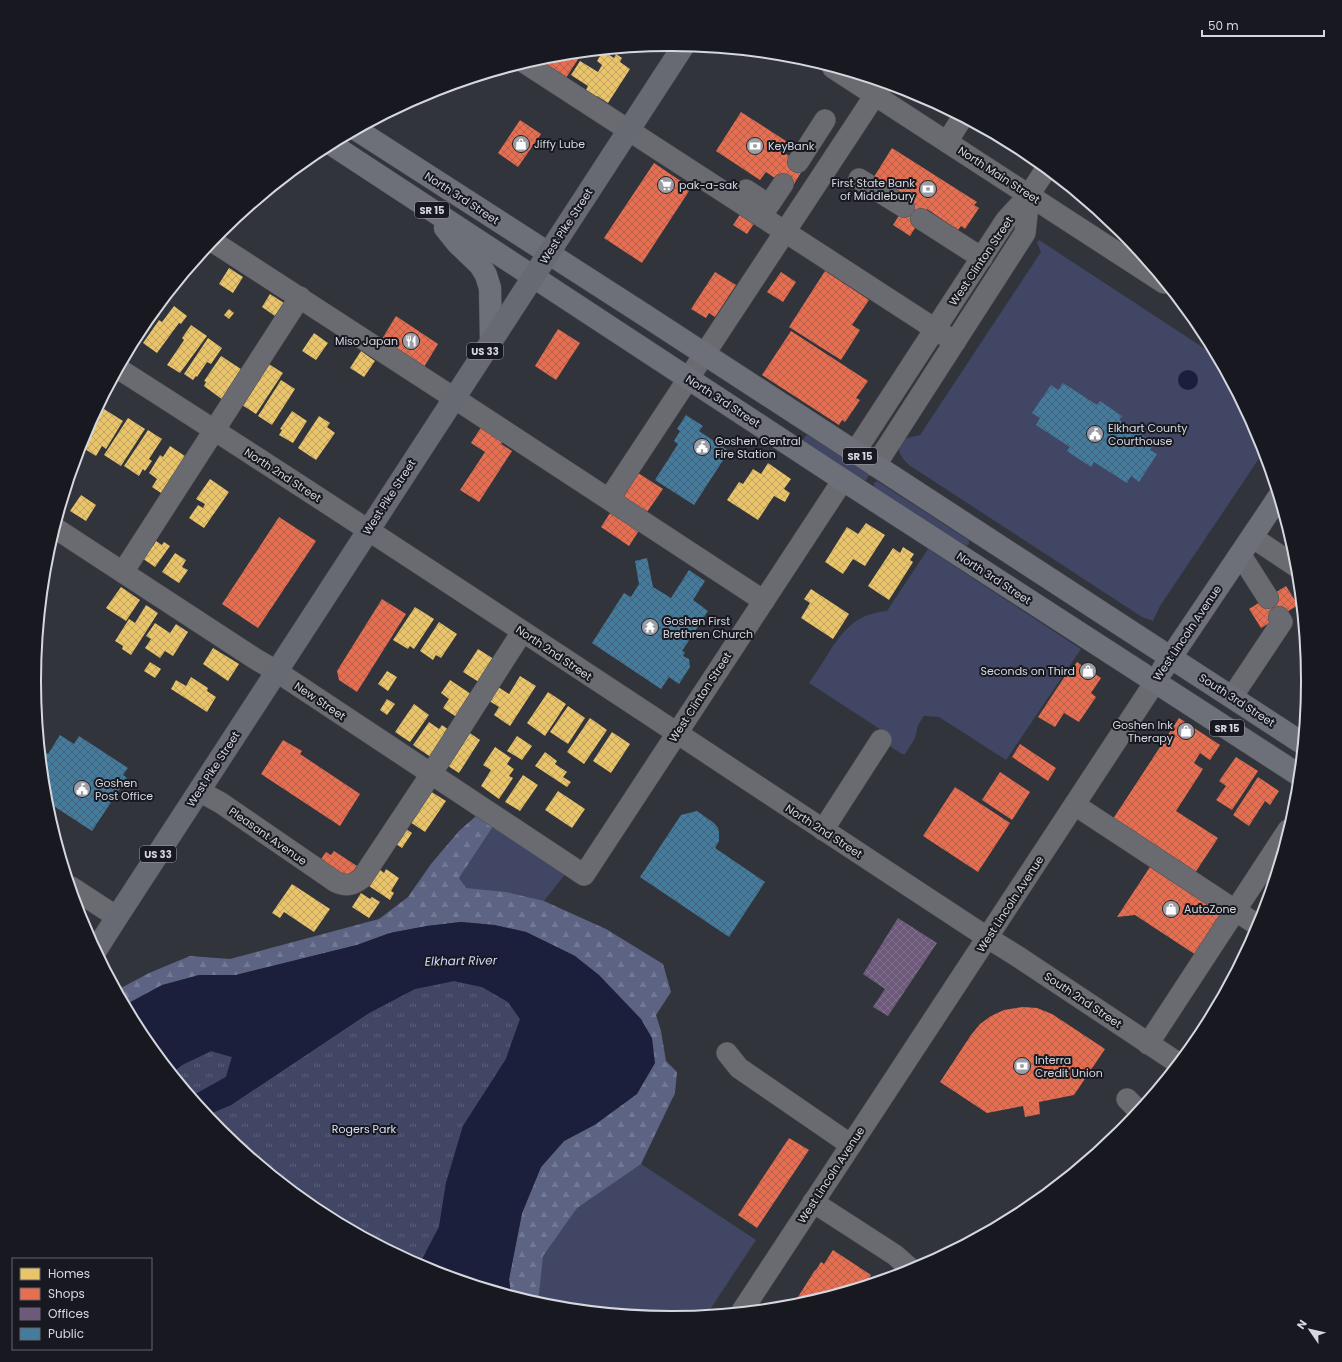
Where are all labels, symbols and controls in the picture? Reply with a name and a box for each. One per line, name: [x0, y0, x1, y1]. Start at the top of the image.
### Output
scale bar: [1202, 12, 1324, 38]
text: 50 m: [1208, 17, 1239, 34]
shop icon: Jiffy Lube: [511, 134, 531, 154]
place label: Jiffy Lube: [534, 136, 585, 152]
bank icon: KeyBank: [745, 136, 765, 156]
place label: KeyBank: [768, 138, 815, 154]
street label: North Main Street: [955, 143, 1043, 207]
street label: North 3rd Street: [422, 168, 502, 228]
supermarket icon: pak-a-sak: [656, 175, 676, 195]
place label: First State Bank of Middlebury: [831, 175, 916, 204]
place label: pak-a-sak: [679, 177, 738, 193]
bank icon: First State Bank of Middlebury: [918, 179, 938, 199]
street label: West Pike Street: [536, 185, 596, 267]
road number: SR 15: [415, 202, 449, 218]
street label: West Clinton Street: [945, 213, 1017, 309]
restaurant icon: Miso Japan: [401, 331, 421, 351]
place label: Miso Japan: [335, 333, 398, 349]
road number: US 33: [467, 343, 503, 359]
street label: North 3rd Street: [683, 371, 763, 431]
place label: Elkhart County Courthouse: [1108, 420, 1188, 449]
public building icon: Elkhart County Courthouse: [1085, 424, 1105, 444]
place label: Goshen Central Fire Station: [715, 433, 801, 462]
public building icon: Goshen Central Fire Station: [692, 437, 712, 457]
street label: North 2nd Street: [241, 444, 325, 506]
road number: SR 15: [843, 448, 877, 464]
street label: West Pike Street: [359, 456, 419, 538]
street label: North 3rd Street: [954, 548, 1034, 608]
street label: West Lincoln Avenue: [1149, 582, 1225, 684]
place label: Goshen First Brethren Church: [663, 613, 753, 642]
temple icon: Goshen First Brethren Church: [640, 617, 660, 637]
street label: North 2nd Street: [513, 622, 595, 684]
street label: West Clinton Street: [665, 649, 735, 745]
shop icon: Seconds on Third: [1078, 661, 1098, 681]
place label: Seconds on Third: [981, 663, 1075, 679]
street label: South 3rd Street: [1196, 669, 1278, 731]
street label: New Street: [291, 678, 349, 724]
place label: Goshen Ink Therapy: [1112, 717, 1174, 746]
road number: SR 15: [1210, 720, 1244, 736]
shop icon: Goshen Ink Therapy: [1176, 721, 1196, 741]
street label: West Pike Street: [183, 728, 243, 810]
place label: Goshen Post Office: [95, 775, 153, 804]
public building icon: Goshen Post Office: [72, 779, 92, 799]
street label: North 2nd Street: [782, 800, 866, 862]
street label: Pleasant Avenue: [226, 803, 310, 869]
road number: US 33: [140, 846, 176, 862]
street label: West Lincoln Avenue: [973, 852, 1047, 956]
shop icon: AutoZone: [1161, 899, 1181, 919]
place label: AutoZone: [1184, 901, 1237, 917]
water label: Elkhart River: [425, 951, 498, 970]
street label: South 2nd Street: [1041, 968, 1125, 1032]
place label: Interra Credit Union: [1035, 1052, 1103, 1081]
bank icon: Interra Credit Union: [1012, 1056, 1032, 1076]
park label: Rogers Park: [332, 1121, 397, 1137]
street label: West Lincoln Avenue: [794, 1123, 868, 1227]
legend: [12, 1258, 152, 1350]
text: Homes: [48, 1265, 90, 1282]
text: Shops: [48, 1285, 85, 1302]
text: Offices: [48, 1305, 89, 1322]
north arrow: [1290, 1310, 1330, 1350]
text: N: [1293, 1317, 1311, 1332]
text: Public: [48, 1325, 84, 1342]

